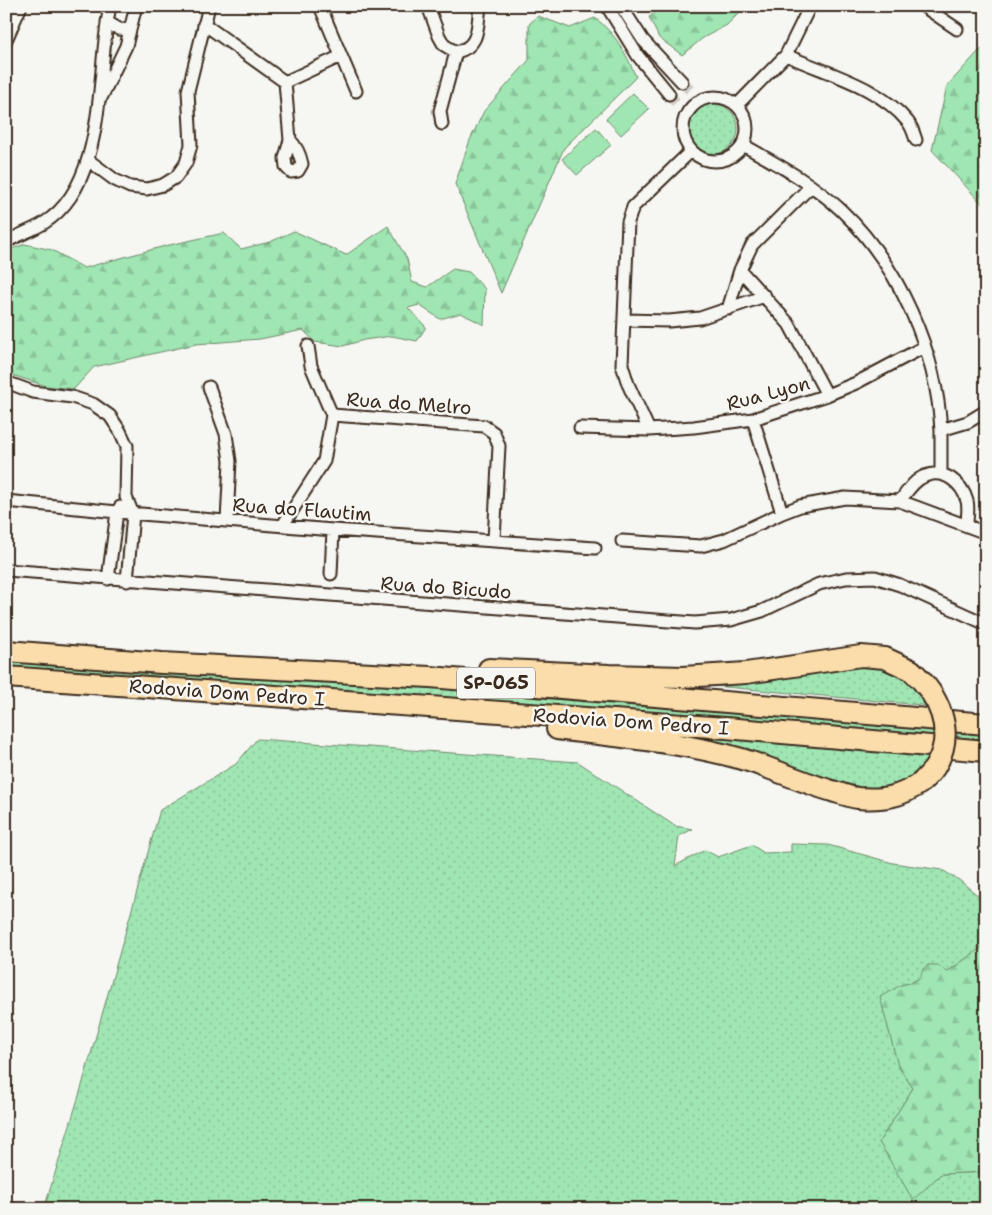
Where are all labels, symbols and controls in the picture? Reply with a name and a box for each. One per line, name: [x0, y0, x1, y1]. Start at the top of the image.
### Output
street label: Rua Lyon: [724, 370, 813, 417]
street label: Rua do Melro: [346, 387, 472, 420]
street label: Rua do Flautim: [232, 492, 372, 527]
street label: Rua do Bicudo: [380, 570, 512, 605]
road number: SP-065: [457, 668, 535, 698]
street label: Rodovia Dom Pedro I: [128, 673, 326, 712]
street label: Rodovia Dom Pedro I: [532, 702, 730, 741]

